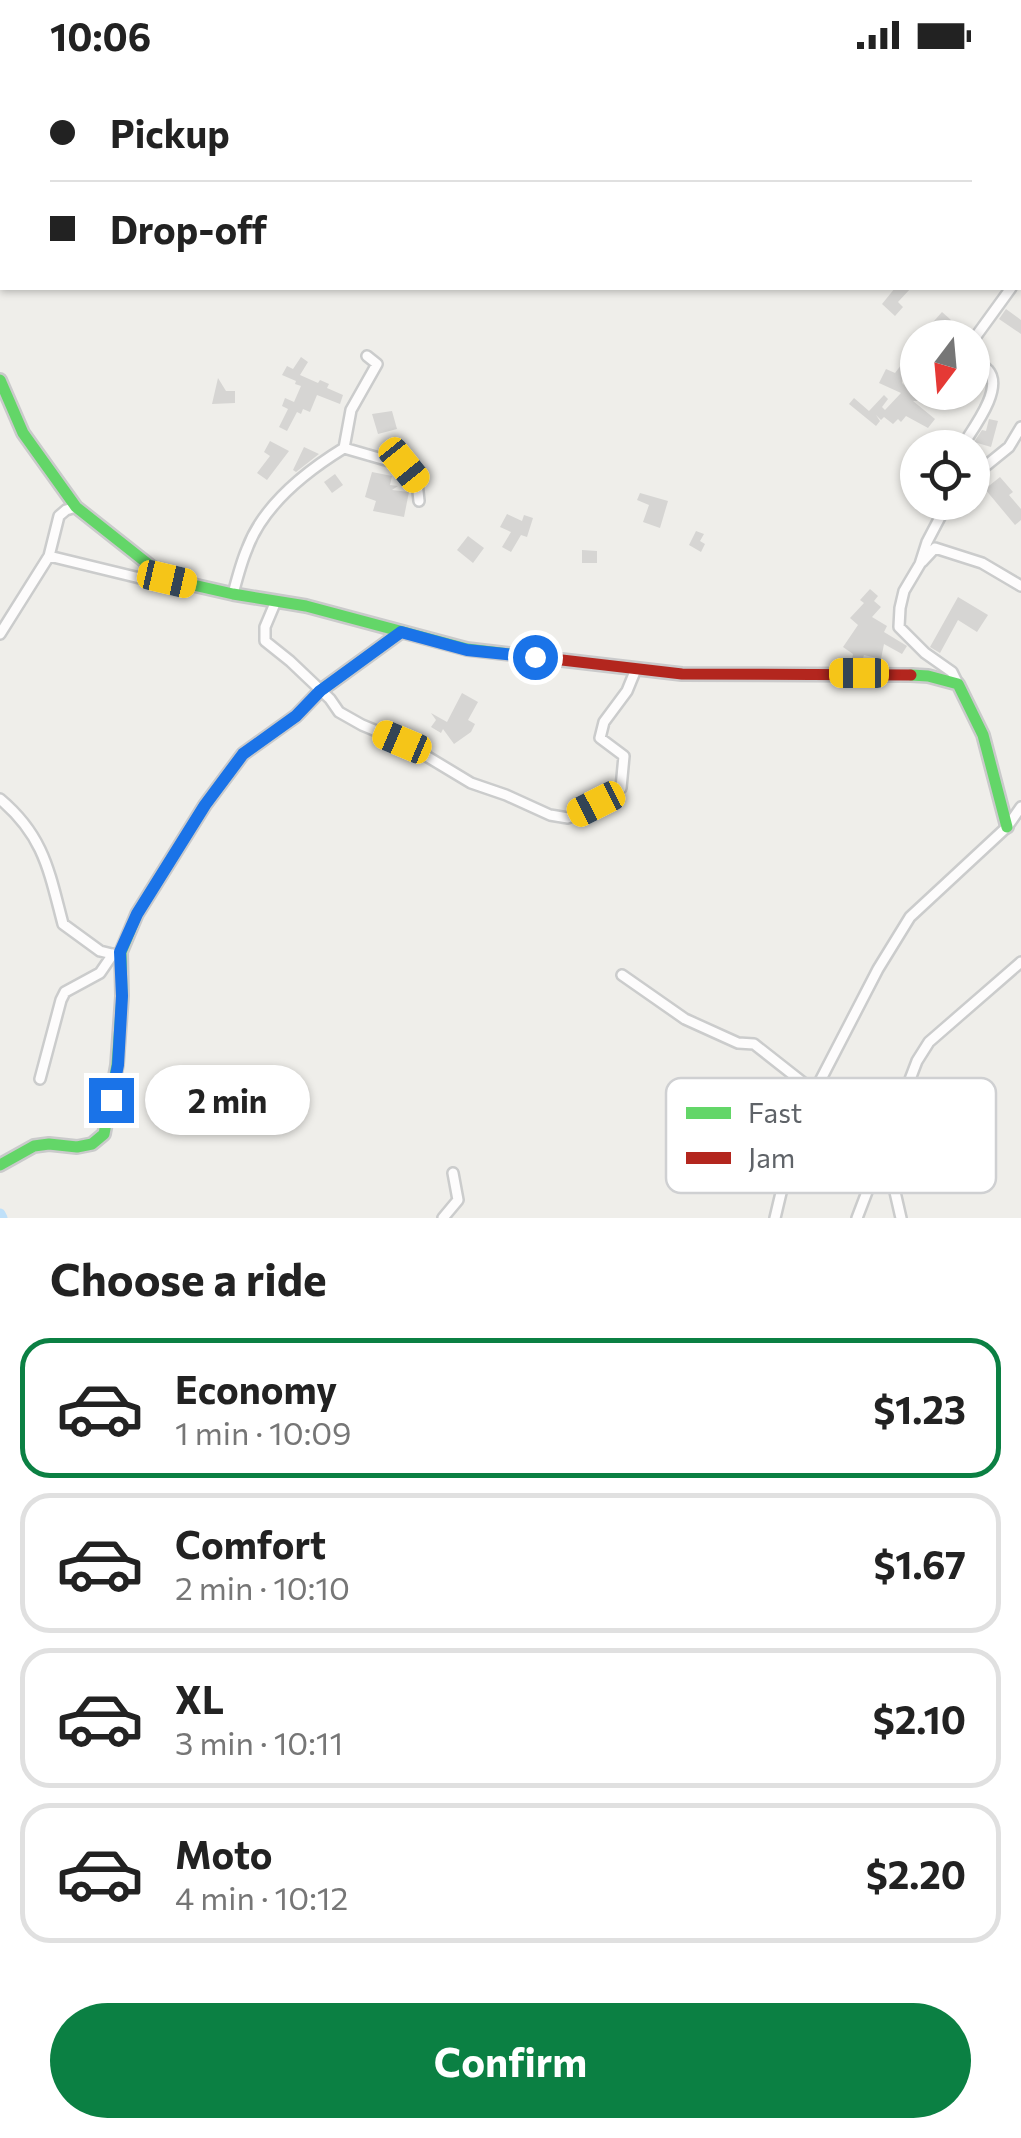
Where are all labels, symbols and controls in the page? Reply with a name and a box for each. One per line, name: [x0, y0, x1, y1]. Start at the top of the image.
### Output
text: 10:06: [50, 12, 151, 59]
text: Pickup: [110, 109, 230, 156]
text: Drop-off: [110, 205, 267, 252]
north arrow: [900, 320, 990, 410]
map controls: [900, 320, 990, 520]
button: locate: [900, 430, 990, 520]
car: [373, 432, 435, 498]
car: [134, 558, 200, 600]
route start: [513, 635, 558, 680]
car: [829, 658, 889, 688]
car: [369, 716, 435, 768]
car: [562, 777, 630, 831]
callout: 2 min: [146, 1065, 311, 1135]
route end: [89, 1078, 134, 1123]
legend: [666, 1078, 996, 1193]
text: 2 min: [188, 1080, 267, 1120]
text: Fast: [748, 1095, 802, 1129]
text: Jam: [748, 1140, 795, 1174]
text: Choose a ride: [50, 1250, 327, 1305]
icon: car: [55, 1363, 145, 1453]
text: Economy: [175, 1365, 337, 1412]
text: $1.23: [873, 1385, 966, 1432]
text: 1 min · 10:09: [175, 1412, 352, 1452]
icon: car: [55, 1518, 145, 1608]
text: Comfort: [175, 1520, 326, 1567]
text: $1.67: [873, 1540, 966, 1587]
text: 2 min · 10:10: [175, 1567, 350, 1607]
icon: car: [55, 1673, 145, 1763]
text: XL: [175, 1675, 224, 1722]
text: $2.10: [873, 1695, 966, 1742]
text: 3 min · 10:11: [175, 1722, 343, 1762]
icon: car: [55, 1828, 145, 1918]
text: Moto: [175, 1830, 273, 1877]
text: $2.20: [866, 1850, 966, 1897]
text: 4 min · 10:12: [175, 1877, 348, 1917]
button: Confirm: [50, 2003, 971, 2118]

